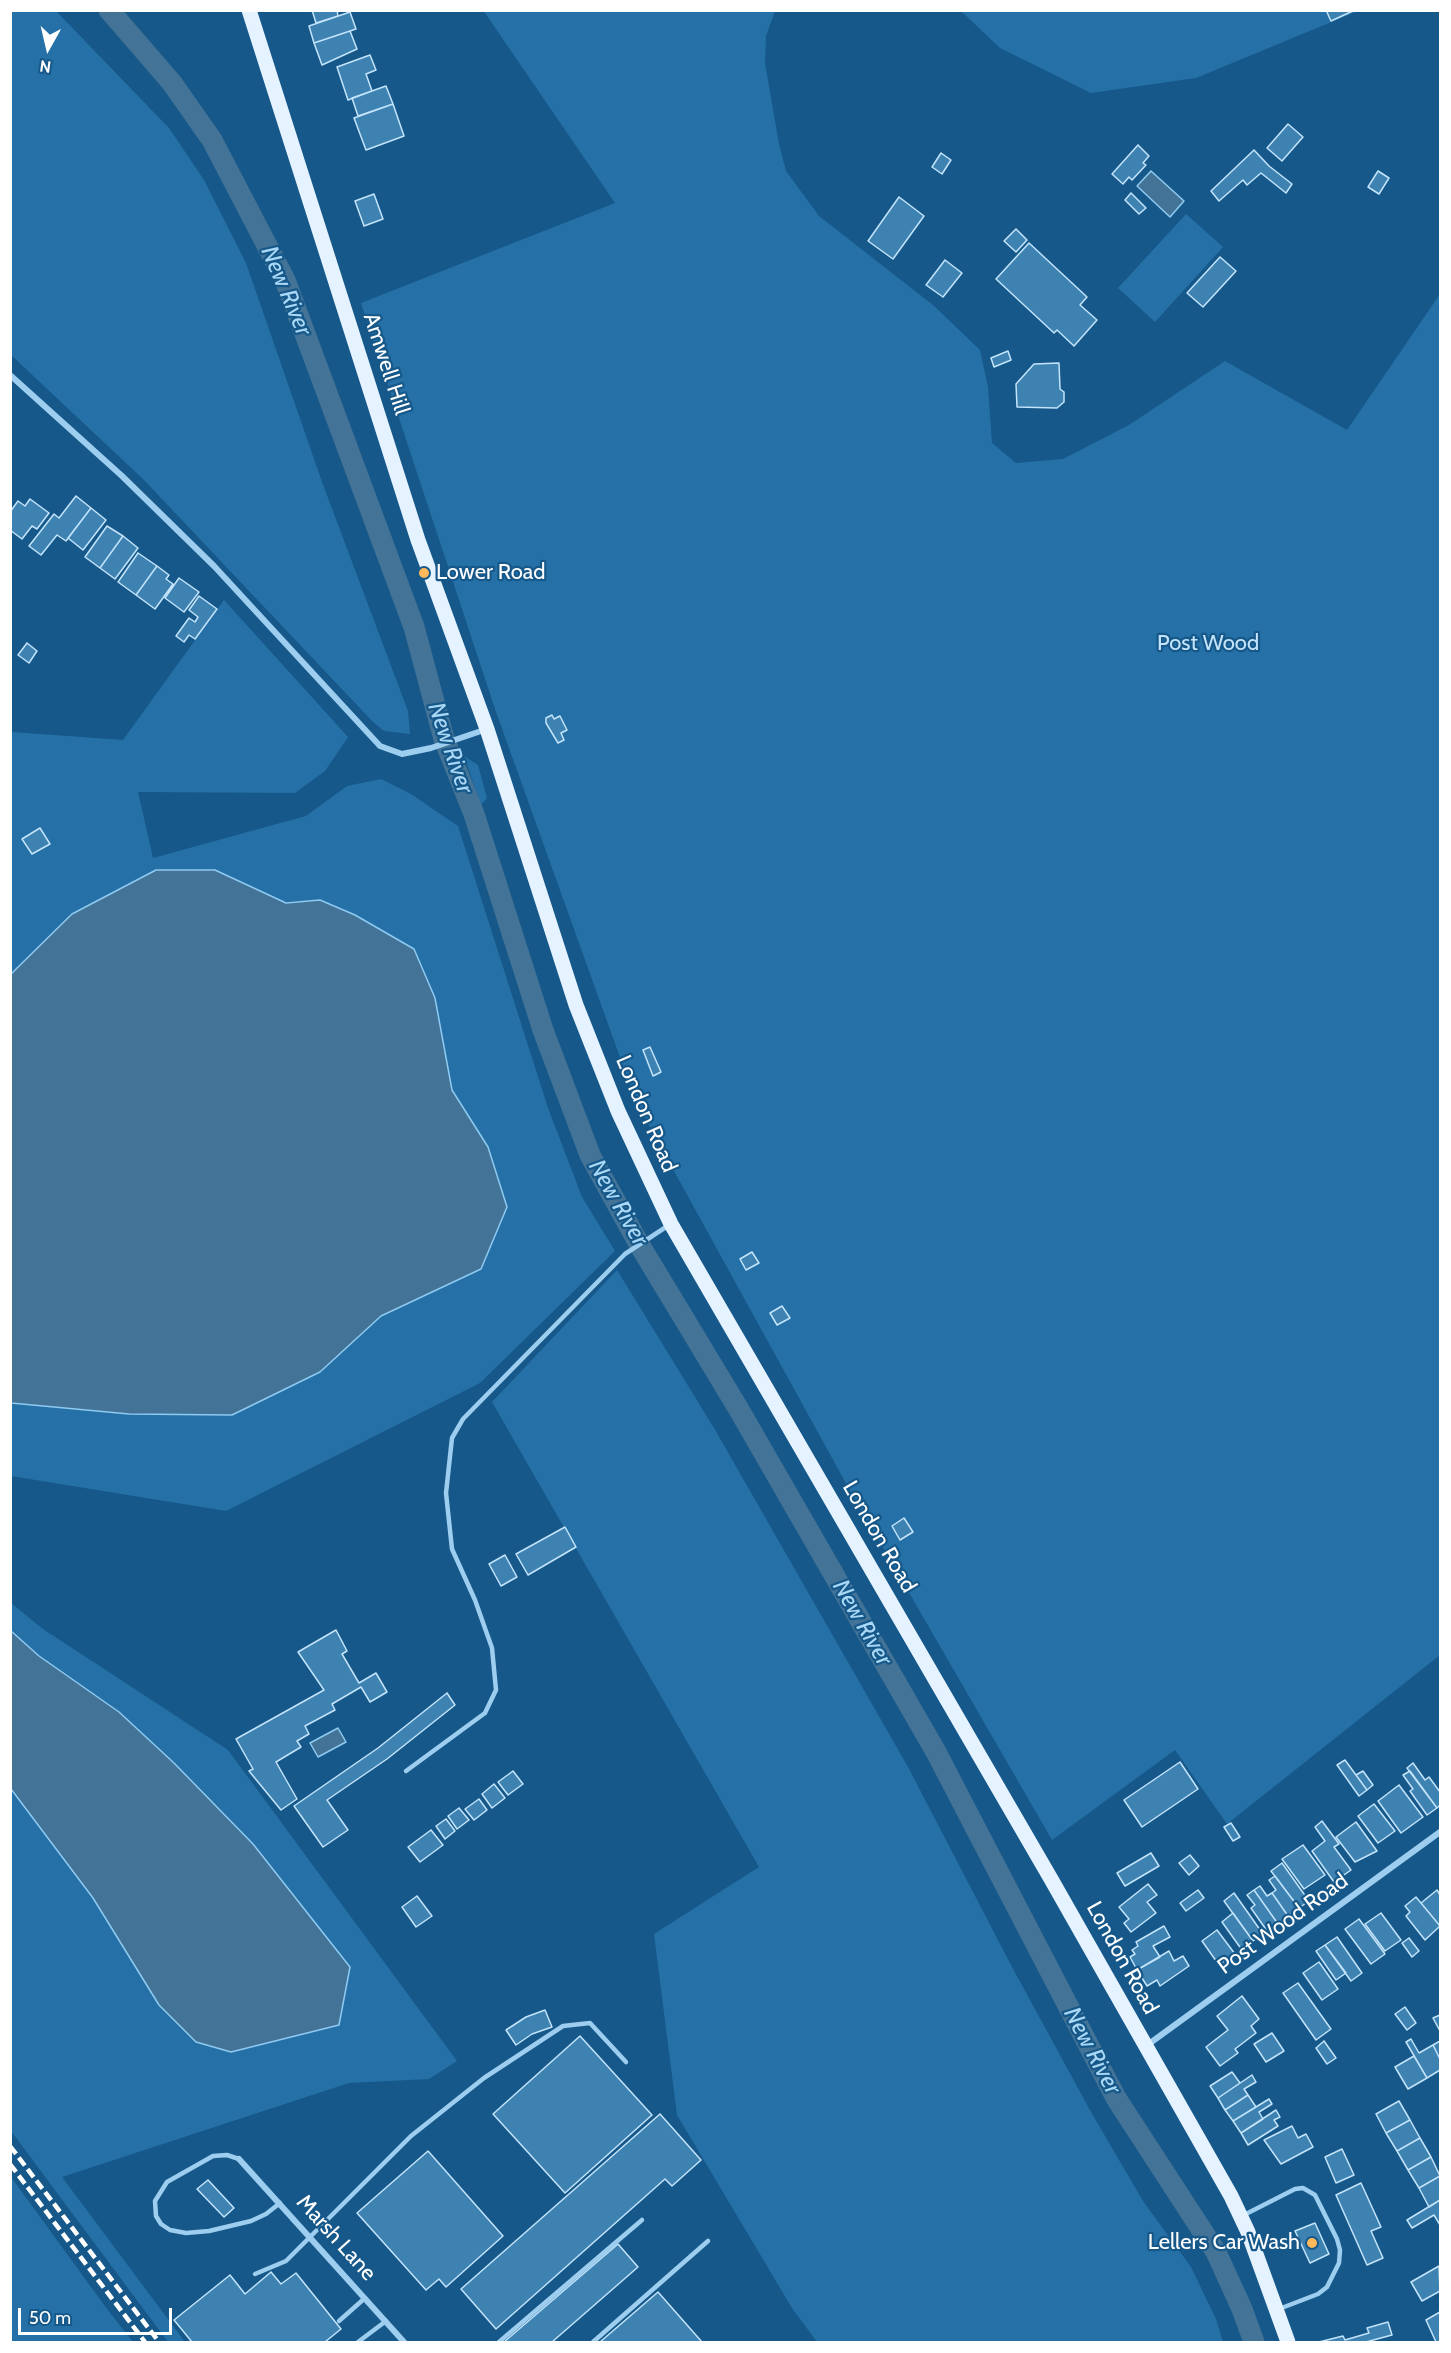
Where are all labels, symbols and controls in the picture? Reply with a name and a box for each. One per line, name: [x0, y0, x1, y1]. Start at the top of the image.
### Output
north arrow: [18, 18, 78, 78]
text: N: [39, 56, 52, 77]
water label: New River: [254, 242, 318, 340]
street label: Amwell Hill: [357, 310, 415, 418]
place label: Lower Road: [436, 560, 546, 586]
marker: Lower Road: [417, 566, 431, 580]
park label: Post Wood: [1157, 631, 1259, 657]
water label: New River: [421, 699, 479, 797]
street label: London Road: [610, 1052, 682, 1176]
water label: New River: [582, 1155, 654, 1251]
street label: London Road: [836, 1477, 922, 1597]
water label: New River: [826, 1575, 898, 1671]
street label: Post Wood Road: [1213, 1868, 1353, 1980]
street label: London Road: [1080, 1897, 1164, 2019]
water label: New River: [1057, 2003, 1127, 2099]
street label: Marsh Lane: [291, 2190, 381, 2286]
place label: Lellers Car Wash: [1148, 2230, 1300, 2256]
marker: Lellers Car Wash: [1305, 2236, 1319, 2250]
scale bar: [21, 2296, 176, 2334]
text: 50 m: [29, 2307, 71, 2329]

